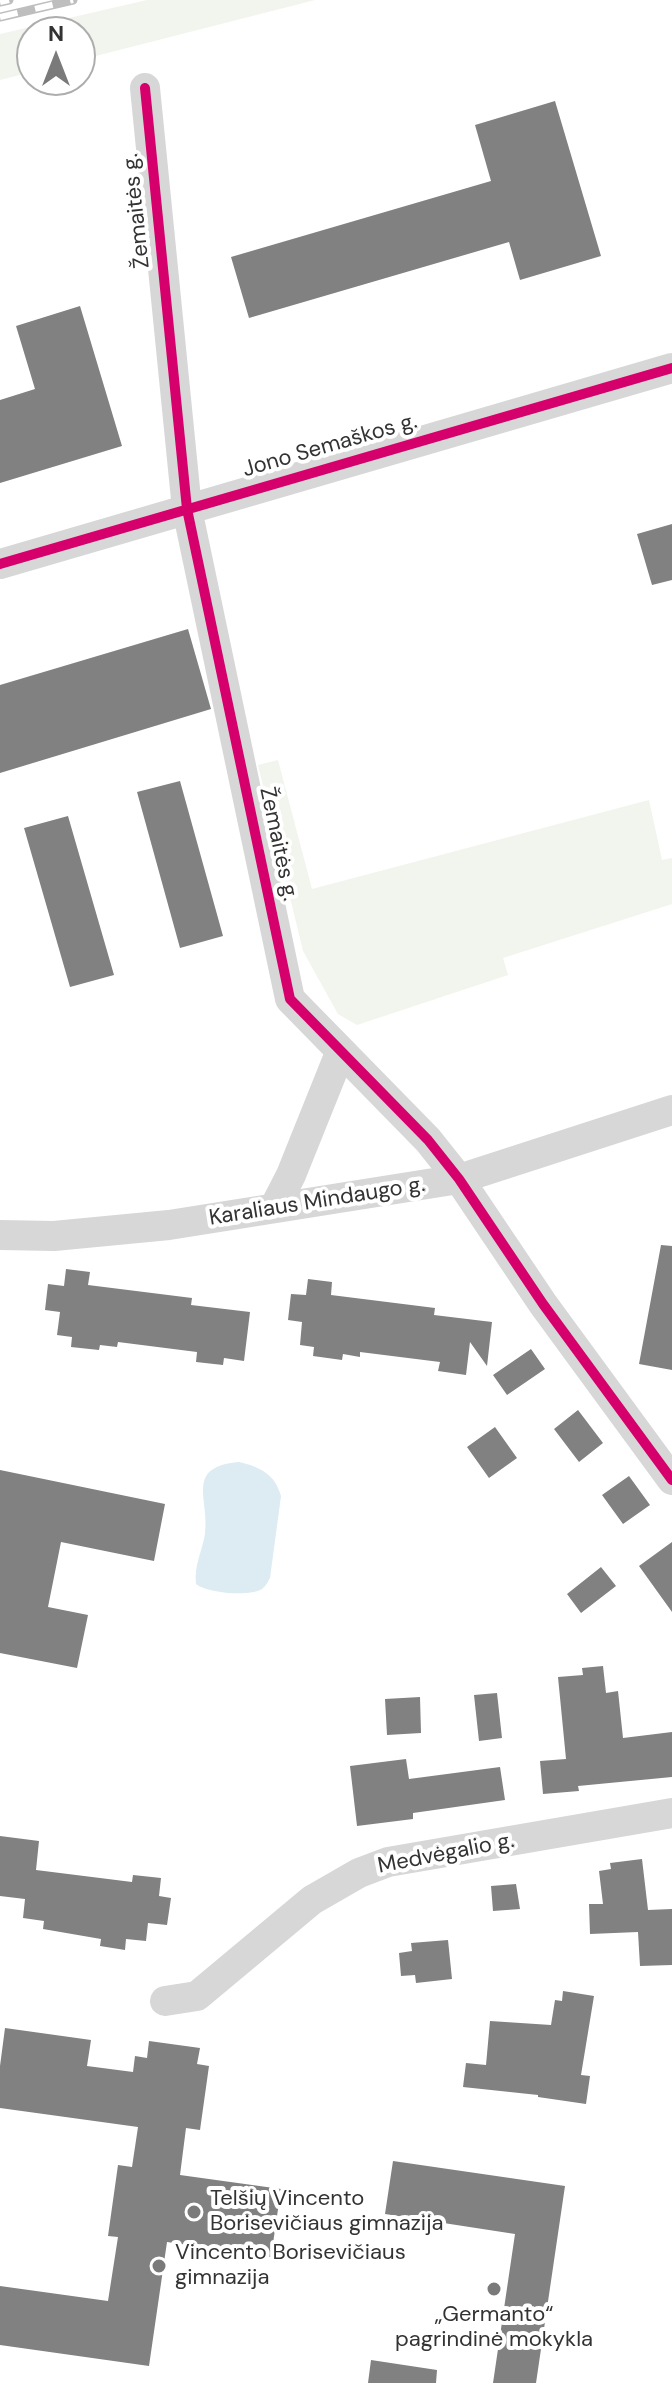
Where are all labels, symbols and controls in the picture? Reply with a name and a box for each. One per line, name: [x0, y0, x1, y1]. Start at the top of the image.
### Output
north arrow: [16, 16, 96, 96]
text: N: [48, 19, 64, 48]
street label: Žemaitės g.: [118, 152, 156, 270]
street label: Jono Semaškos g.: [240, 408, 420, 484]
street label: Žemaitės g.: [253, 785, 303, 903]
street label: Karaliaus Mindaugo g.: [207, 1172, 427, 1232]
street label: Medvėgalio g.: [376, 1828, 516, 1880]
place label: Telšių Vincento Borisevičiaus gimnazija: [210, 2186, 443, 2238]
marker: Telšių Vincento Borisevičiaus gimnazija: [185, 2203, 203, 2221]
place label: Vincento Borisevičiaus gimnazija: [175, 2240, 406, 2292]
marker: Vincento Borisevičiaus gimnazija: [150, 2257, 168, 2275]
marker: „Germanto“ pagrindinė mokykla: [485, 2280, 503, 2298]
place label: „Germanto“ pagrindinė mokykla: [395, 2302, 593, 2354]

